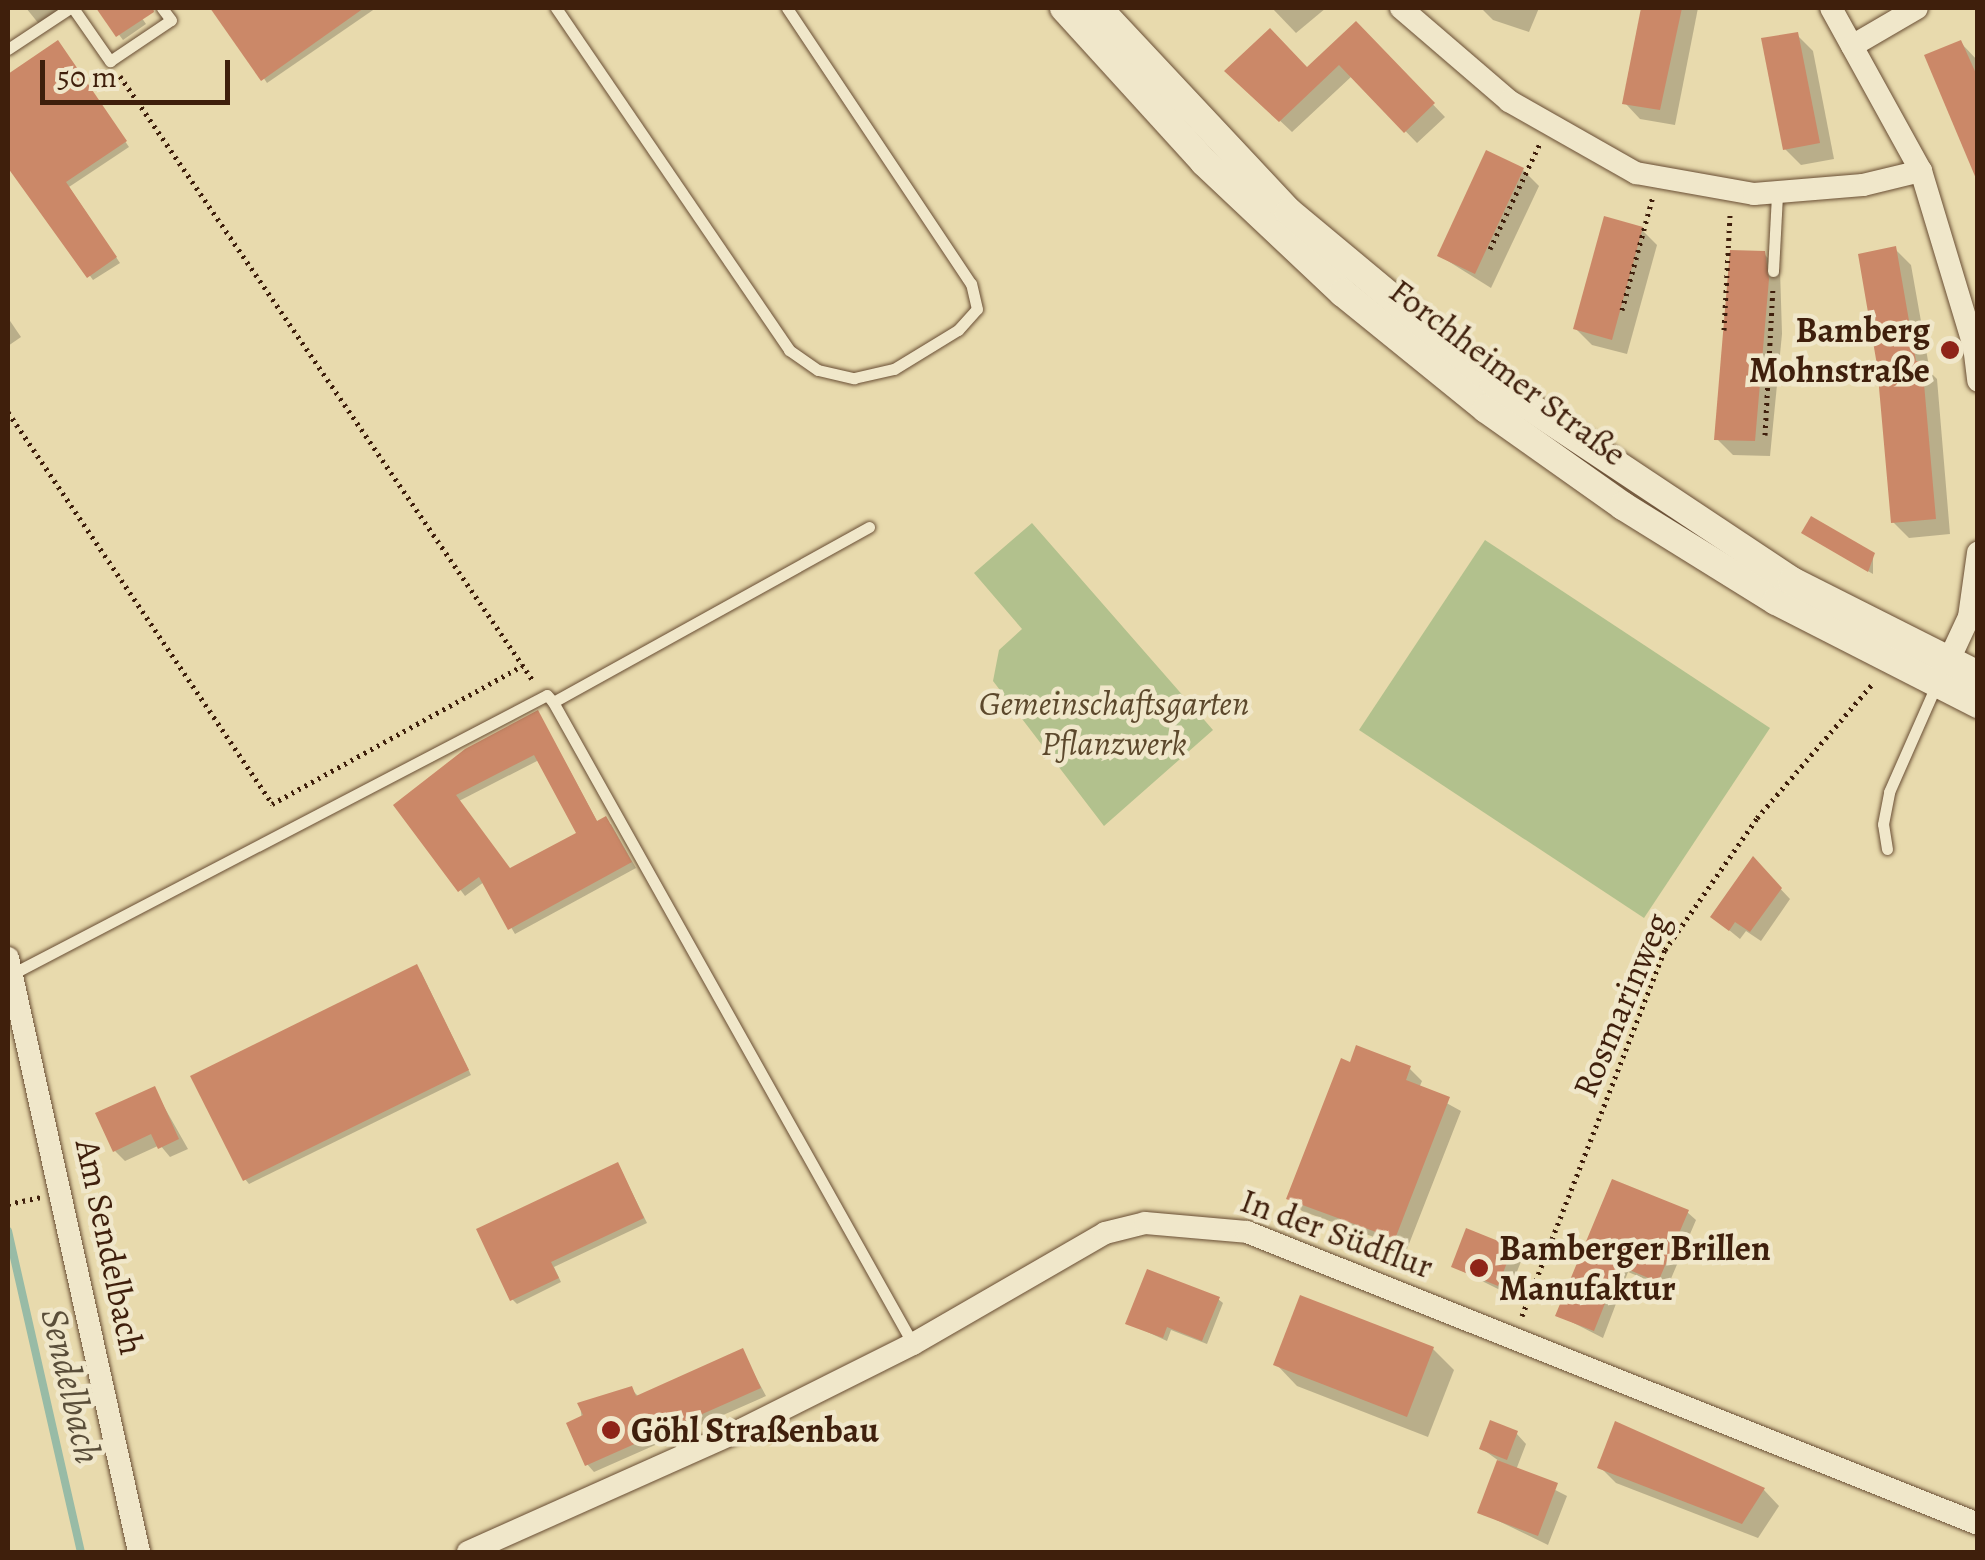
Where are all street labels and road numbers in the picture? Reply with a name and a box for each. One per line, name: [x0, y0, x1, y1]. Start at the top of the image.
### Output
street label: Forchheimer Straße: [1381, 269, 1635, 475]
street label: Rosmarinweg: [1563, 907, 1679, 1103]
street label: Am Sendelbach: [67, 1135, 153, 1359]
street label: In der Südflur: [1235, 1179, 1439, 1287]

